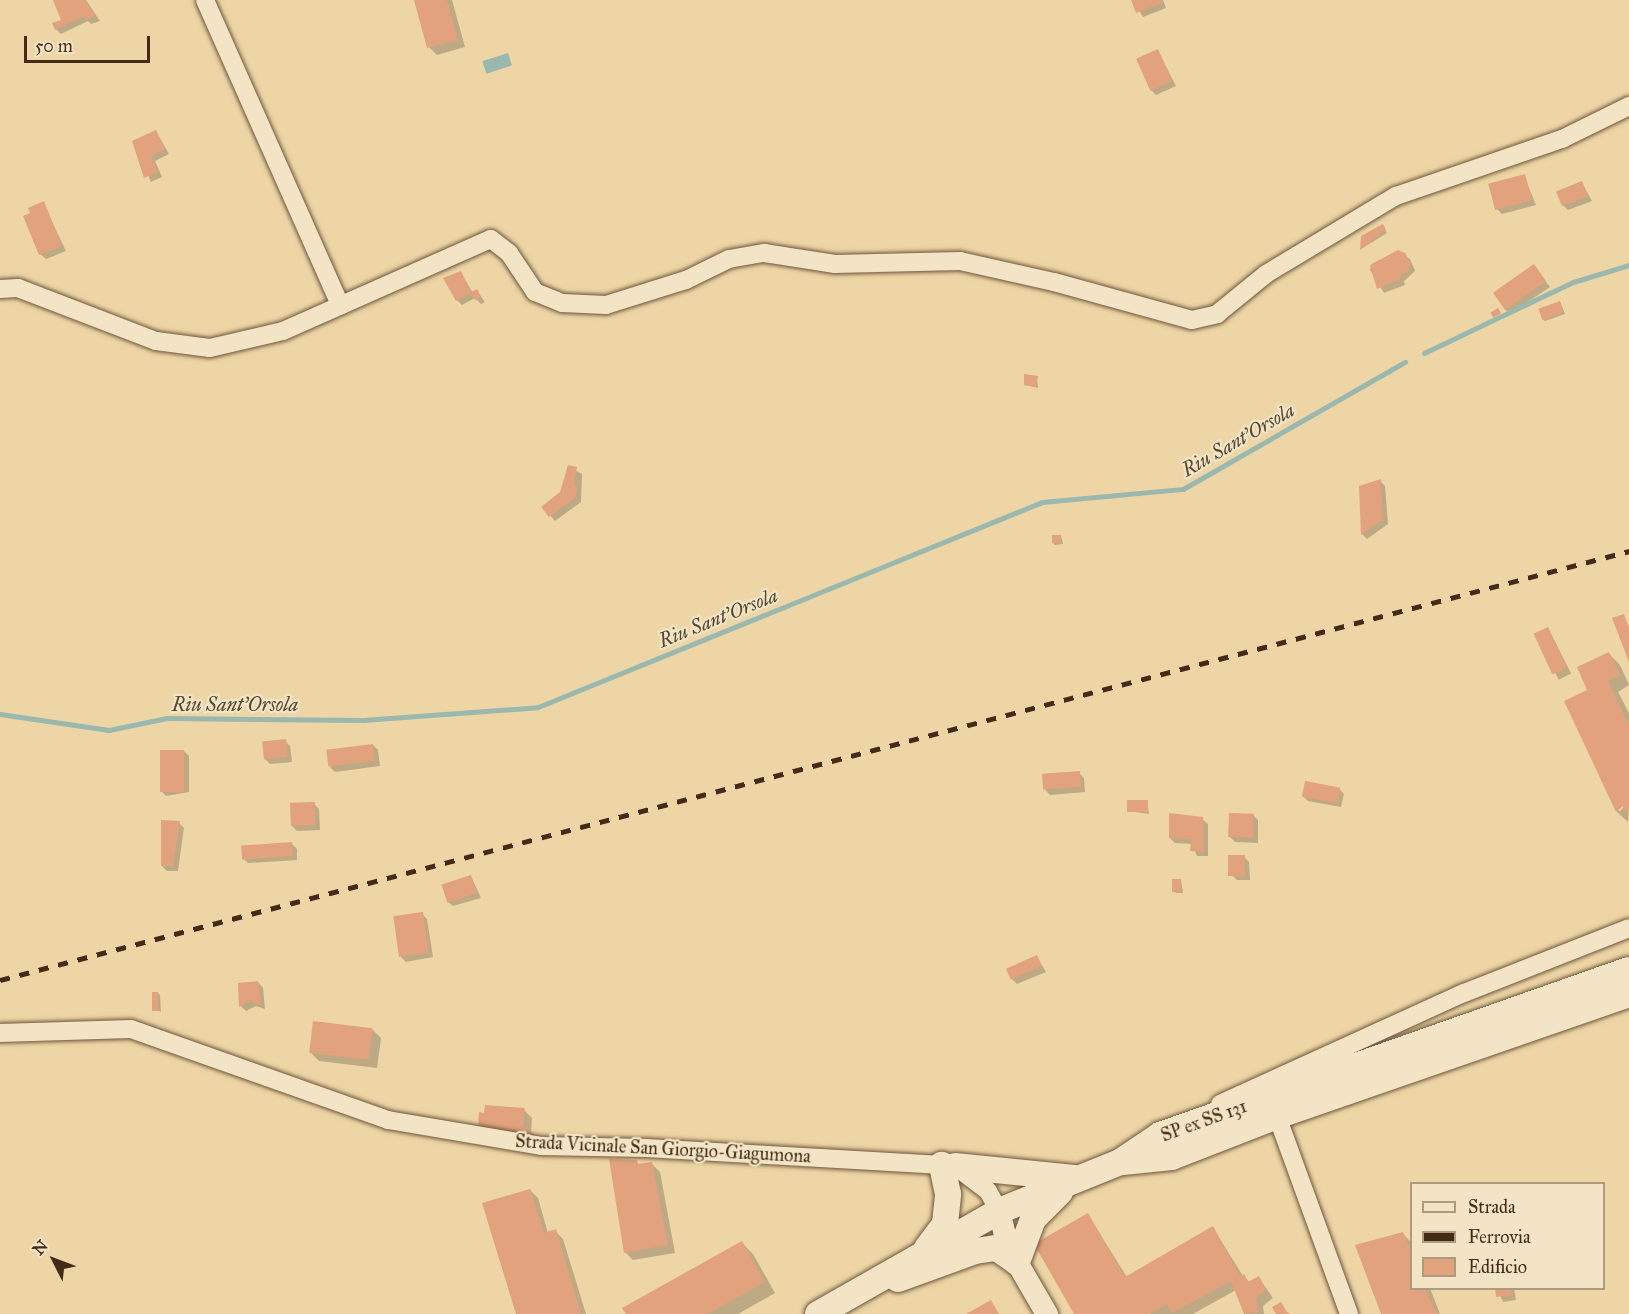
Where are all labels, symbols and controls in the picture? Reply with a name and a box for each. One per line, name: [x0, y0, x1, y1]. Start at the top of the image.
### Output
scale bar: [27, 24, 153, 62]
text: 50 m: [35, 35, 73, 57]
water label: Riu Sant'Orsola: [1177, 398, 1299, 482]
water label: Riu Sant'Orsola: [655, 583, 781, 653]
water label: Riu Sant'Orsola: [172, 692, 298, 716]
street label: SP ex SS 131: [1158, 1095, 1250, 1147]
street label: Strada Vicinale San Giorgio-Giagumona: [515, 1130, 811, 1168]
legend: [1410, 1182, 1605, 1290]
text: Strada: [1468, 1196, 1516, 1218]
text: Ferrovia: [1468, 1226, 1531, 1248]
north arrow: [24, 1230, 84, 1290]
text: N: [29, 1236, 52, 1259]
text: Edificio: [1468, 1256, 1527, 1278]

